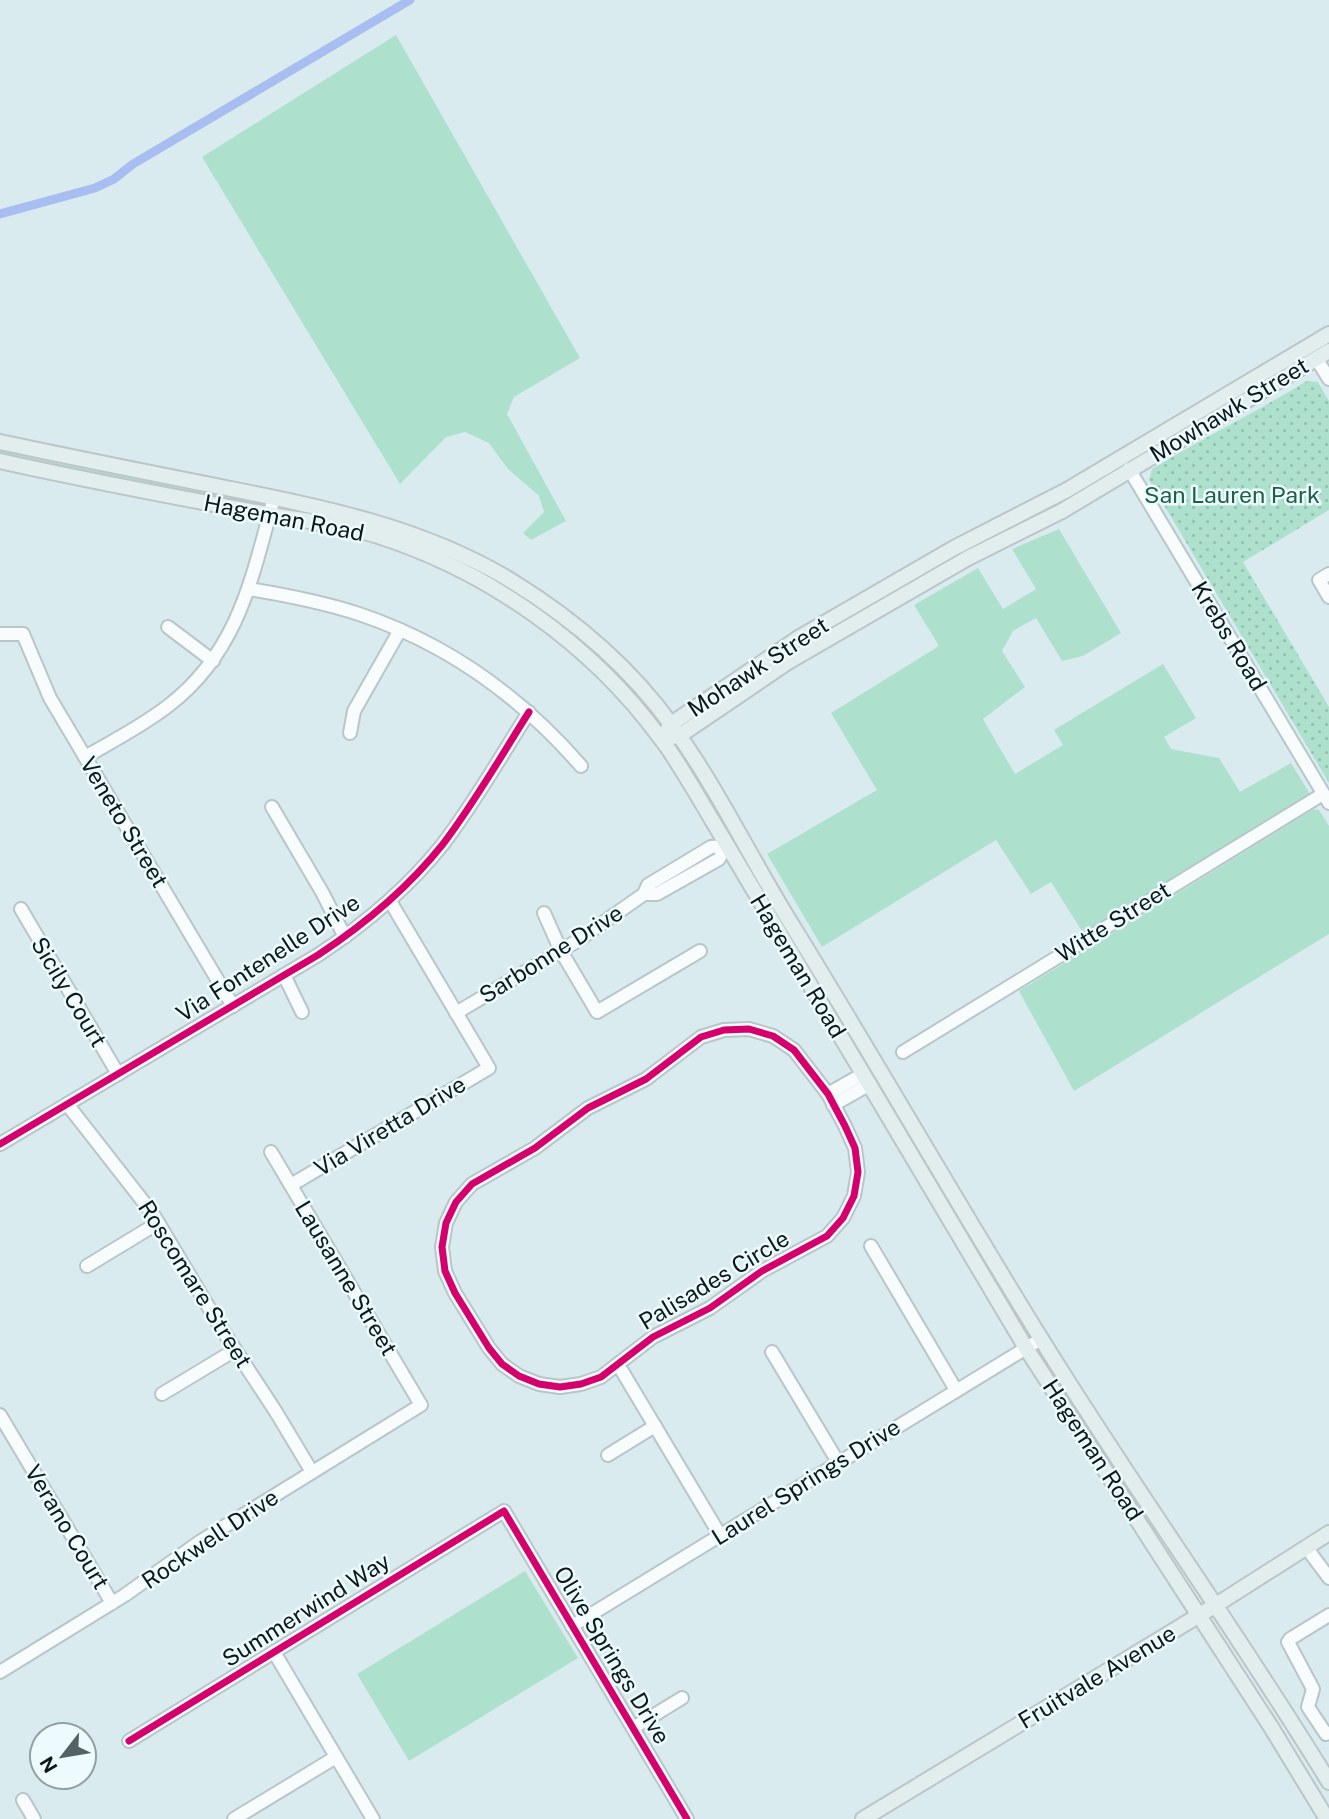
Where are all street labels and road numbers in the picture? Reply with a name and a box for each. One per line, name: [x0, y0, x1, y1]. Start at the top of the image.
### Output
street label: Mowhawk Street: [1145, 352, 1313, 468]
street label: Hageman Road: [201, 489, 367, 546]
street label: Krebs Road: [1186, 576, 1273, 695]
street label: Mohawk Street: [682, 611, 833, 722]
street label: Veneto Street: [75, 752, 174, 892]
street label: Witte Street: [1051, 876, 1175, 967]
street label: Via Fontenelle Drive: [171, 888, 364, 1027]
street label: Hageman Road: [745, 889, 852, 1043]
street label: Sarbonne Drive: [474, 899, 627, 1008]
street label: Sicily Court: [26, 932, 113, 1052]
street label: Via Viretta Drive: [309, 1070, 470, 1181]
street label: Roscomare Street: [133, 1195, 258, 1372]
street label: Lausanne Street: [290, 1196, 403, 1360]
street label: Palisades Circle: [634, 1224, 794, 1335]
street label: Hageman Road: [1038, 1374, 1149, 1525]
street label: Laurel Springs Drive: [707, 1413, 905, 1550]
street label: Verano Court: [20, 1460, 115, 1594]
street label: Rockwell Drive: [136, 1483, 283, 1594]
street label: Summerwind Way: [217, 1547, 394, 1672]
street label: Olive Springs Drive: [549, 1561, 676, 1748]
street label: Fruitvale Avenue: [1013, 1619, 1180, 1734]

